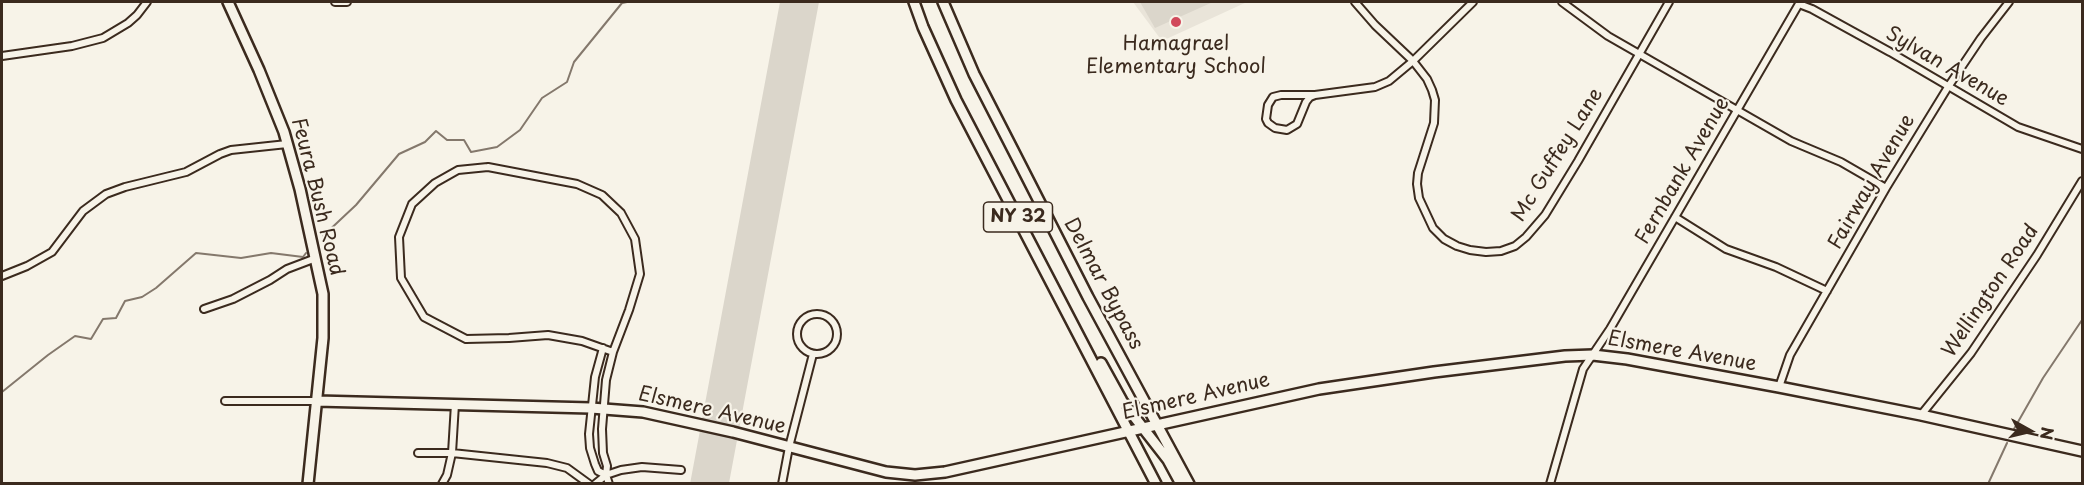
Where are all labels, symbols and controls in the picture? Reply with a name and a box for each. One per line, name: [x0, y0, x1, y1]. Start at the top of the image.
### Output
marker: Hamagrael Elementary School: [1169, 15, 1183, 29]
street label: Sylvan Avenue: [1881, 22, 2013, 112]
place label: Hamagrael Elementary School: [1086, 32, 1266, 79]
street label: Mc Guffey Lane: [1507, 84, 1609, 226]
street label: Fernbank Avenue: [1631, 93, 1735, 249]
street label: Fairway Avenue: [1824, 110, 1920, 254]
street label: Feura Bush Road: [286, 115, 348, 279]
road number: NY 32: [984, 202, 1052, 232]
street label: Delmar Bypass: [1058, 214, 1148, 354]
street label: Wellington Road: [1938, 220, 2044, 362]
street label: Elsmere Avenue: [1606, 327, 1758, 377]
street label: Elsmere Avenue: [1120, 368, 1272, 426]
street label: Elsmere Avenue: [636, 382, 788, 440]
north arrow: [2000, 401, 2060, 461]
text: N: [2035, 426, 2061, 441]

